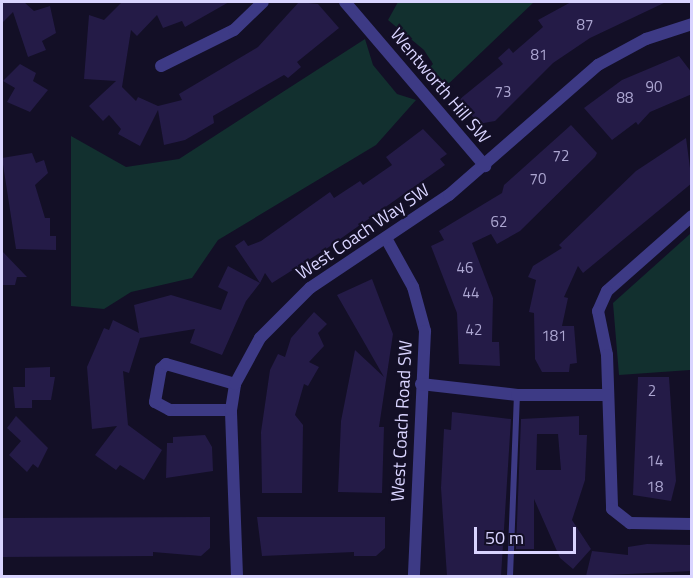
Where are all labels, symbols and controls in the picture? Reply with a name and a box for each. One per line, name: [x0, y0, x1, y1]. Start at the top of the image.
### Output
house number: 87: [577, 16, 593, 34]
street label: Wentworth Hill SW: [385, 24, 495, 148]
house number: 81: [531, 46, 547, 64]
house number: 90: [646, 78, 662, 96]
house number: 73: [495, 83, 511, 101]
house number: 88: [617, 89, 633, 107]
house number: 72: [553, 147, 569, 165]
house number: 70: [530, 170, 546, 188]
street label: West Coach Way SW: [292, 179, 434, 285]
house number: 62: [491, 213, 507, 231]
house number: 46: [457, 259, 473, 277]
house number: 44: [463, 284, 479, 302]
house number: 42: [466, 321, 482, 339]
house number: 181: [541, 327, 567, 345]
street label: West Coach Road SW: [387, 340, 417, 502]
house number: 2: [648, 382, 656, 400]
house number: 14: [647, 452, 663, 470]
house number: 18: [647, 478, 663, 496]
scale bar: [477, 515, 579, 553]
text: 50 m: [485, 524, 524, 551]

